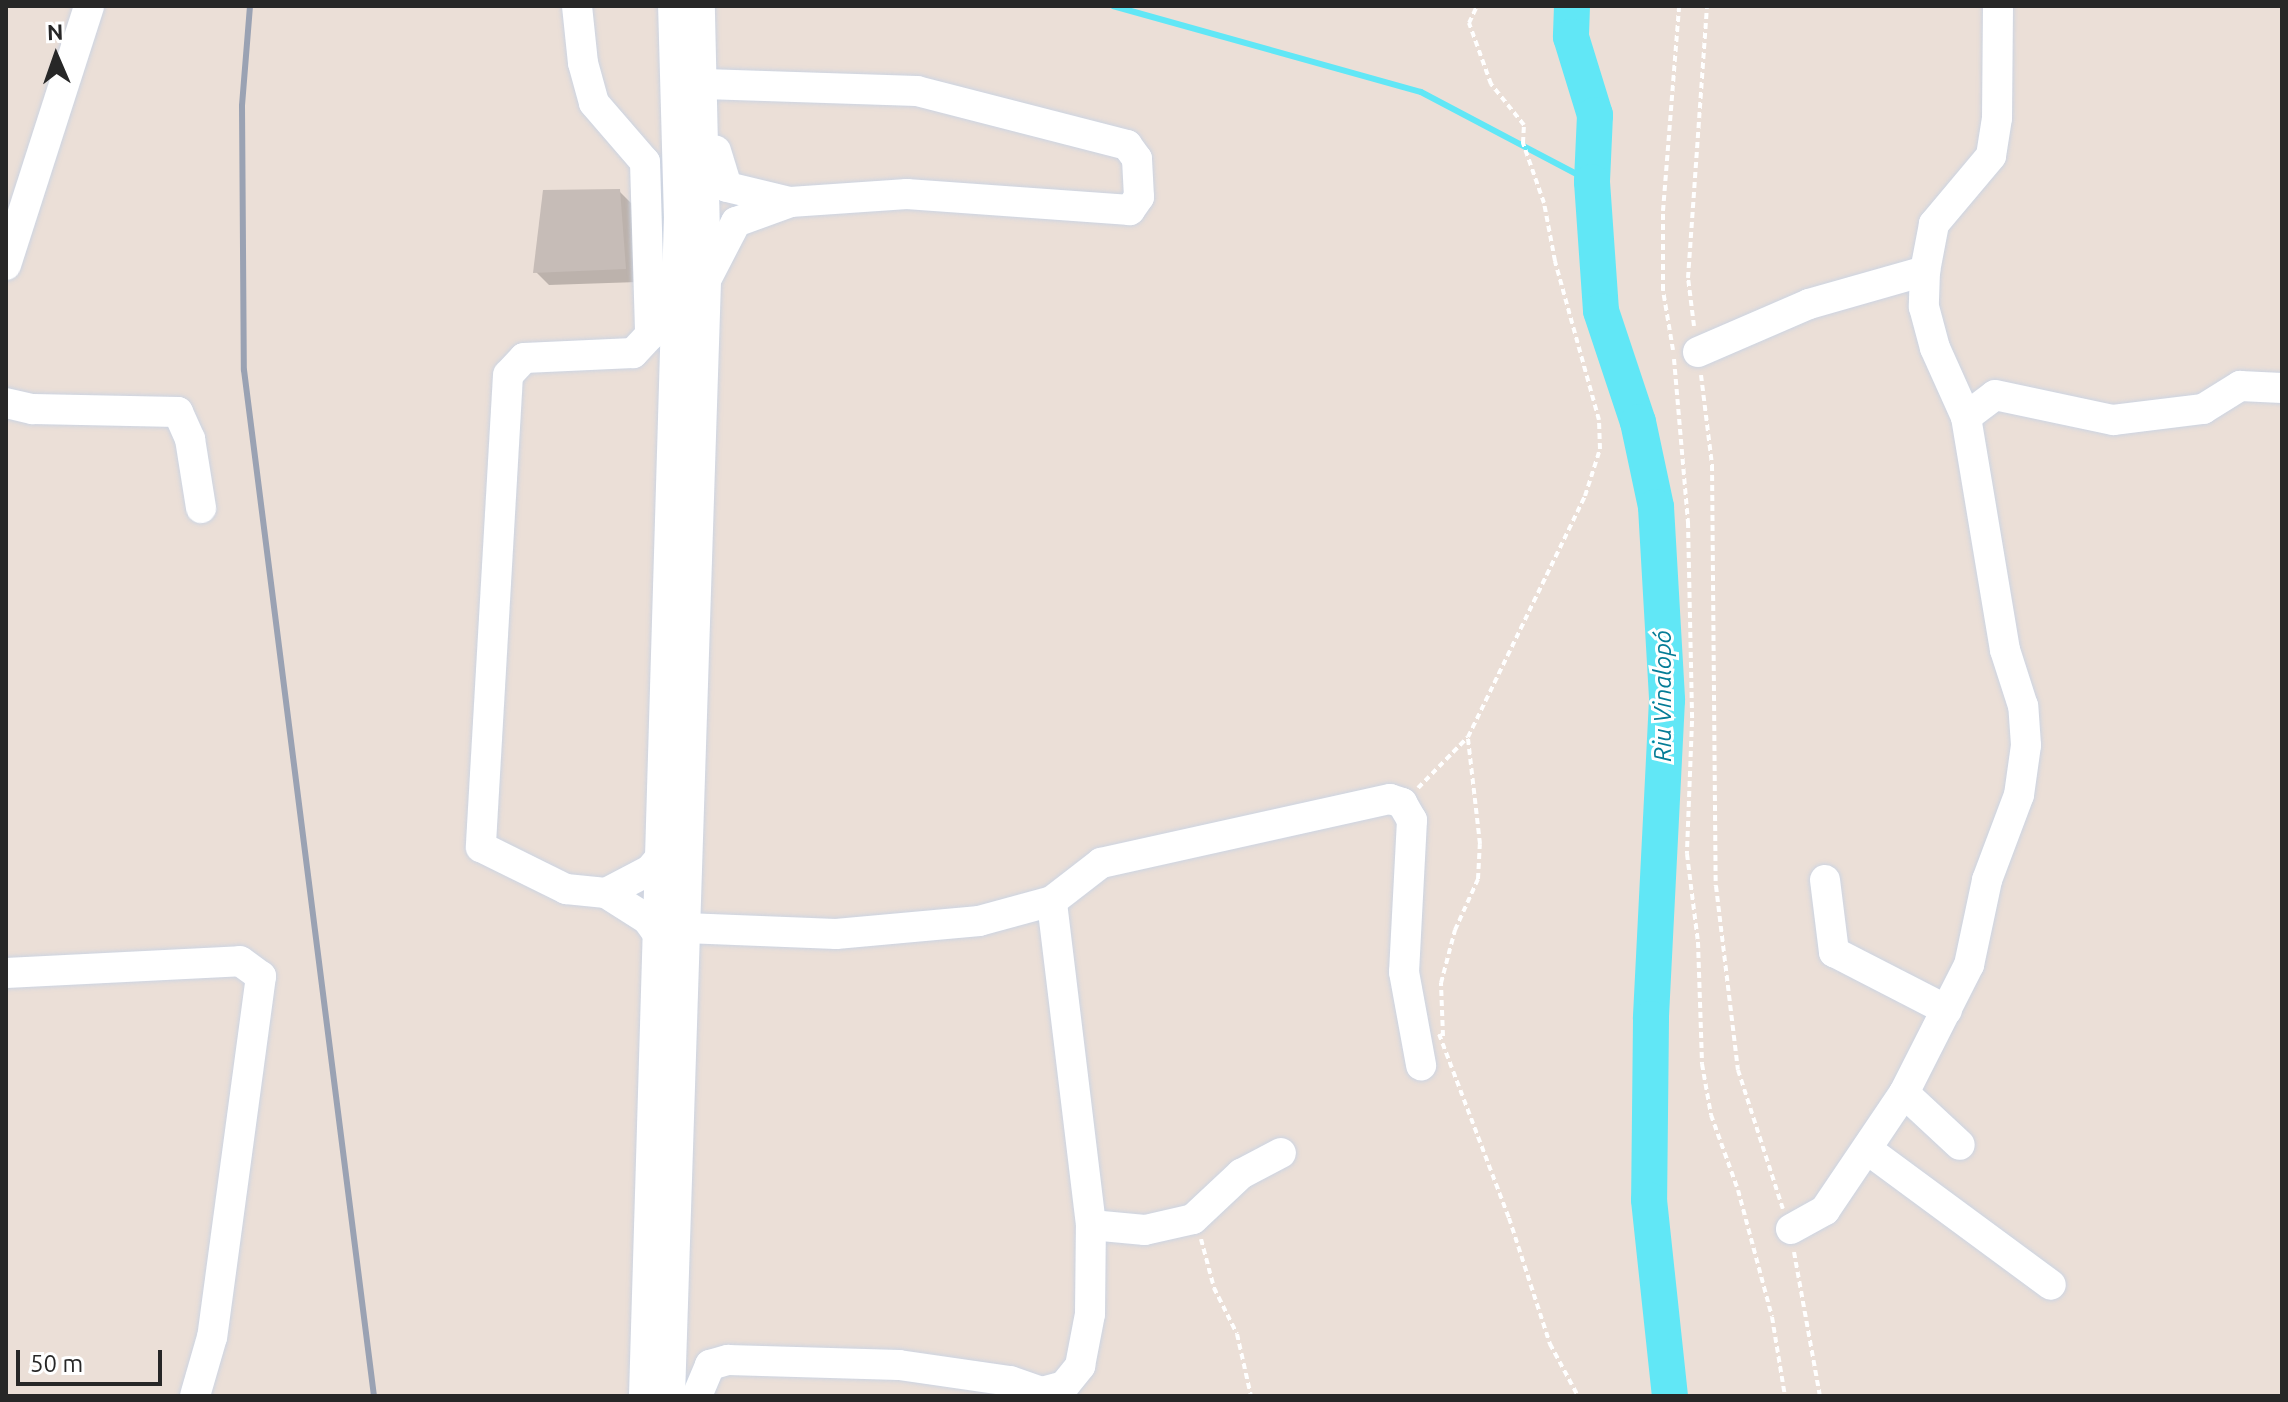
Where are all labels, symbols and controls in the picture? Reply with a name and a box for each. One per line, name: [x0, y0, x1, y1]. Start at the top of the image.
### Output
north arrow: [16, 16, 96, 96]
text: N: [46, 19, 64, 44]
water label: Riu Vinalopó: [1649, 630, 1677, 762]
scale bar: [20, 1334, 166, 1384]
text: 50 m: [30, 1350, 83, 1377]

